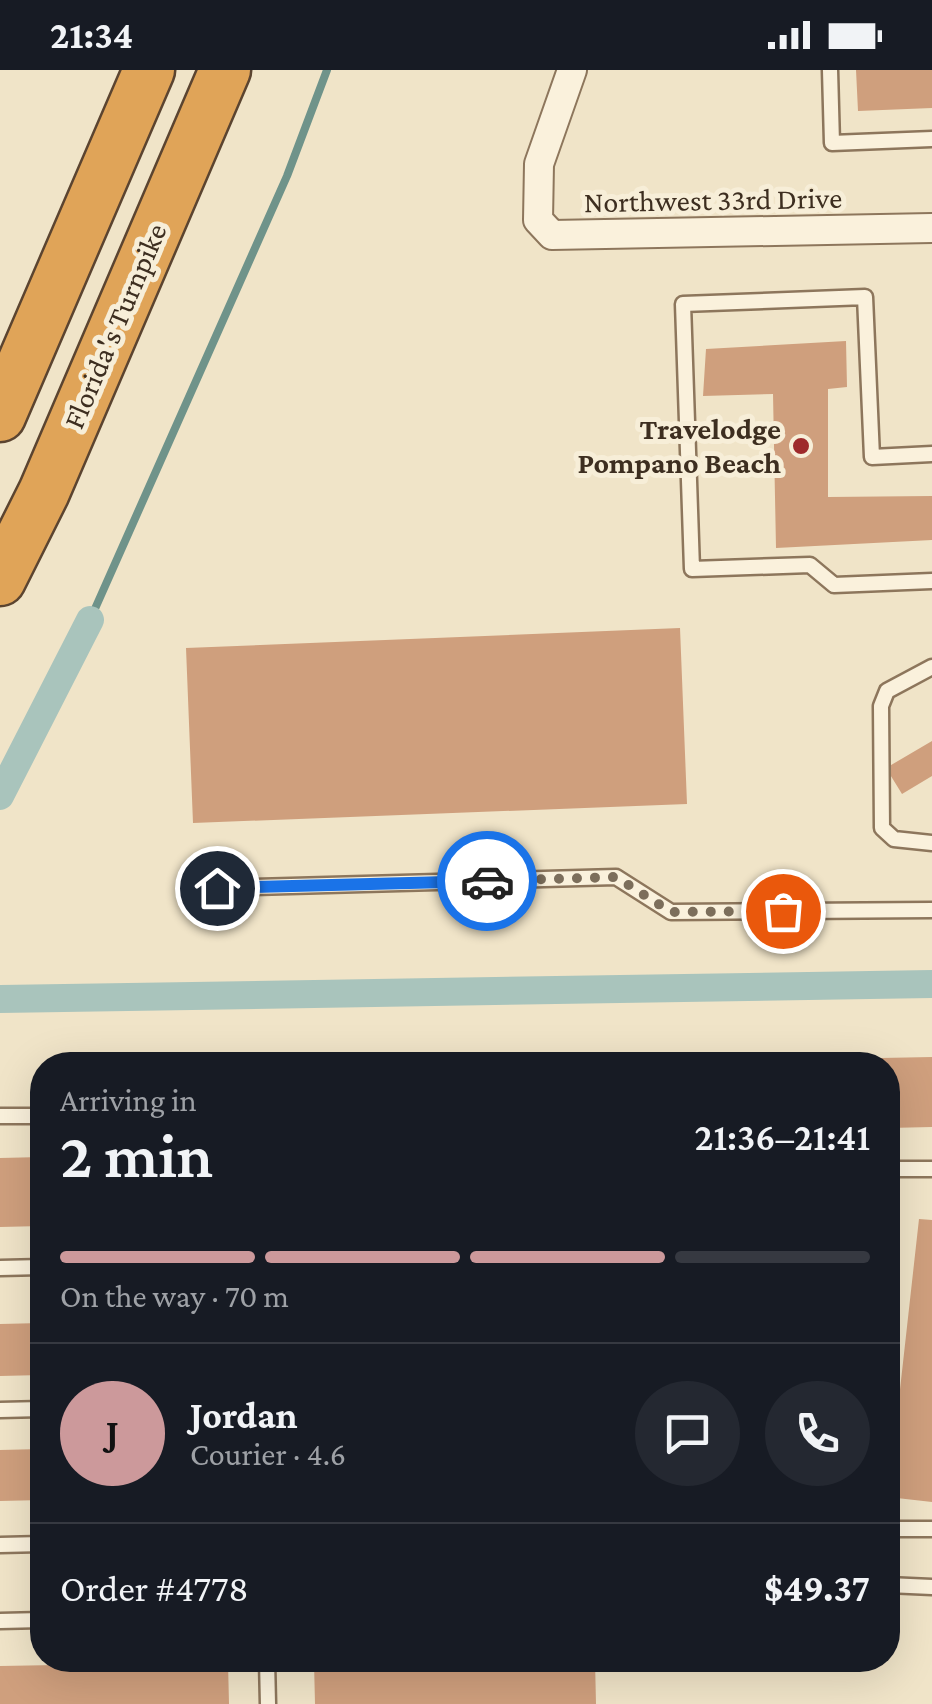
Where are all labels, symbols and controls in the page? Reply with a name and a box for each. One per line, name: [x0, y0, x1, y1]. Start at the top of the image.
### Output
text: 21:34: [50, 14, 133, 56]
street label: Northwest 33rd Drive: [584, 181, 842, 218]
street label: Florida's Turnpike: [56, 218, 174, 434]
place label: Travelodge Pompano Beach: [577, 412, 781, 479]
marker: Travelodge Pompano Beach: [790, 435, 812, 457]
courier: [437, 831, 537, 931]
pin: [175, 846, 260, 931]
icon: car: [460, 854, 515, 909]
icon: home: [190, 861, 245, 916]
pin: [741, 869, 826, 954]
icon: bag: [756, 884, 811, 939]
text: Arriving in: [60, 1082, 197, 1118]
text: 21:36–21:41: [695, 1116, 870, 1158]
text: 2 min: [60, 1119, 213, 1191]
text: On the way · 70 m: [60, 1278, 289, 1314]
button: chat: [635, 1381, 740, 1486]
button: phone: [765, 1381, 870, 1486]
text: Jordan: [190, 1394, 298, 1436]
text: J: [106, 1412, 119, 1454]
text: Courier · 4.6: [190, 1436, 346, 1472]
text: Order #4778: [60, 1567, 249, 1609]
text: $49.37: [764, 1567, 870, 1609]

